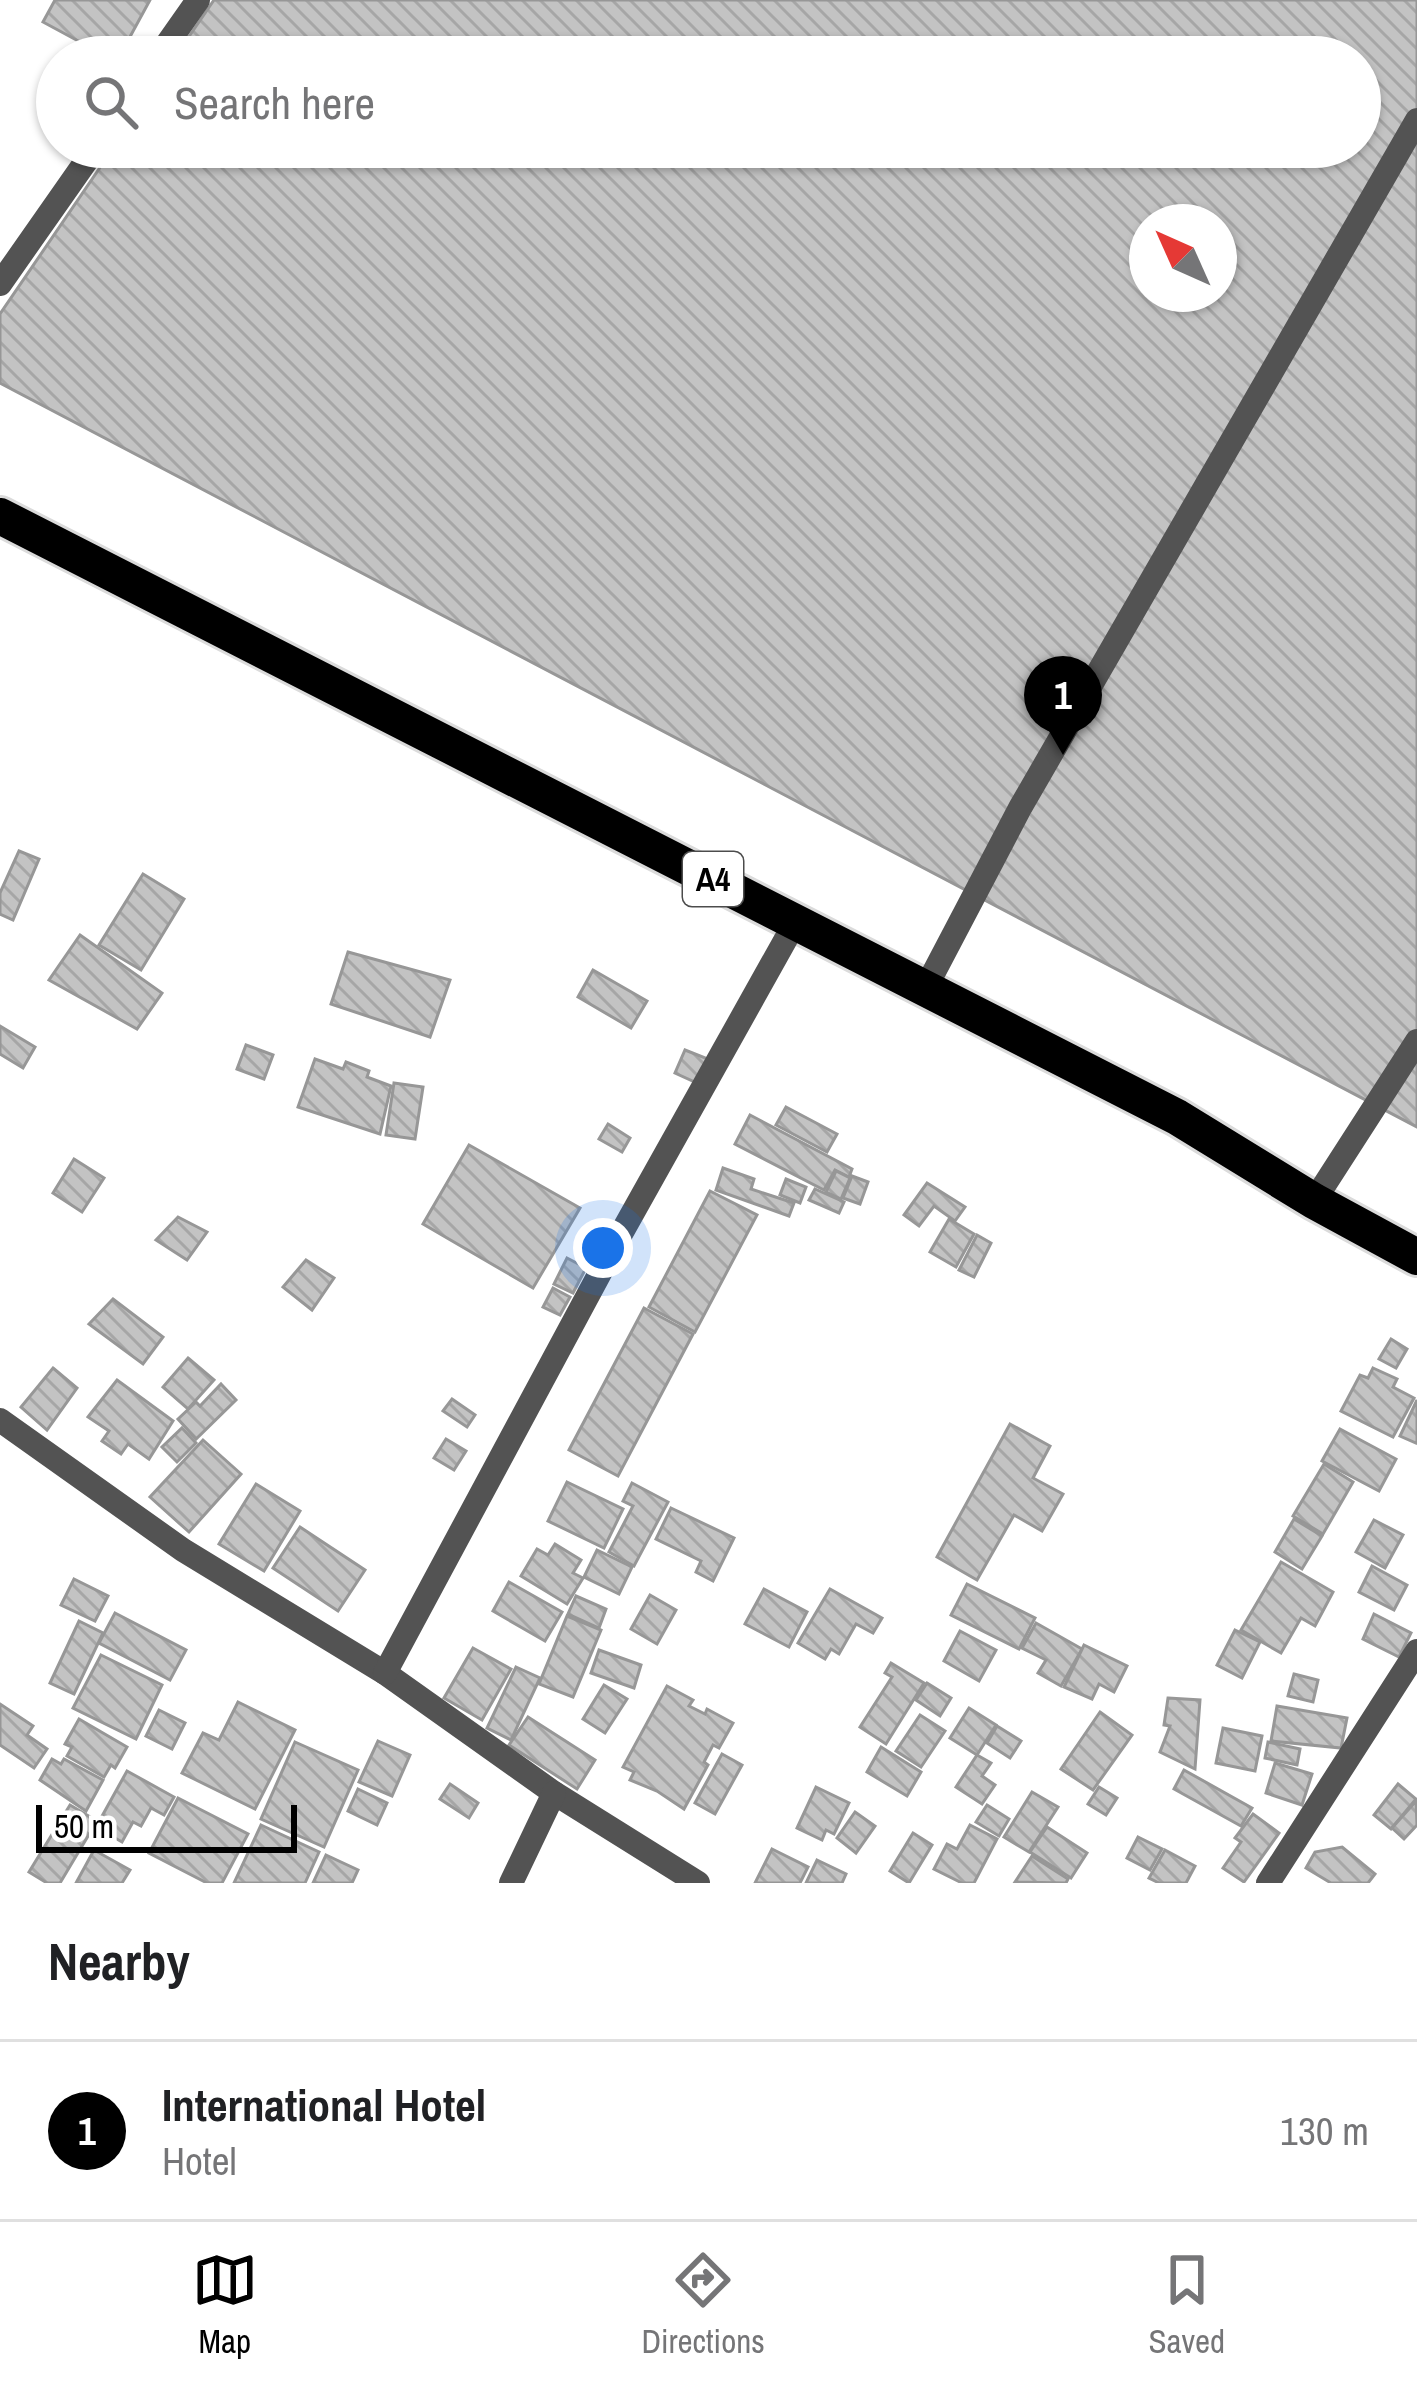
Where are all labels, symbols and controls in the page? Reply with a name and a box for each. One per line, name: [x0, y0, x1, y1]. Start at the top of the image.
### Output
search box: [36, 36, 1381, 168]
icon: search: [78, 69, 144, 135]
text: Search here: [174, 72, 375, 133]
north arrow: [1129, 204, 1237, 312]
pin: 1: [1024, 656, 1102, 755]
road number: A4: [683, 852, 743, 906]
your location: [573, 1218, 633, 1278]
scale bar: [36, 1799, 297, 1852]
text: 50 m: [54, 1804, 114, 1848]
text: Nearby: [48, 1927, 190, 1996]
text: International Hotel: [162, 2074, 486, 2135]
text: 1: [78, 2105, 96, 2157]
text: 130 m: [1280, 2105, 1369, 2157]
text: Hotel: [162, 2135, 237, 2187]
tab: Map: [192, 2247, 258, 2363]
tab: Directions: [641, 2247, 765, 2363]
tab: Saved: [1148, 2247, 1225, 2363]

